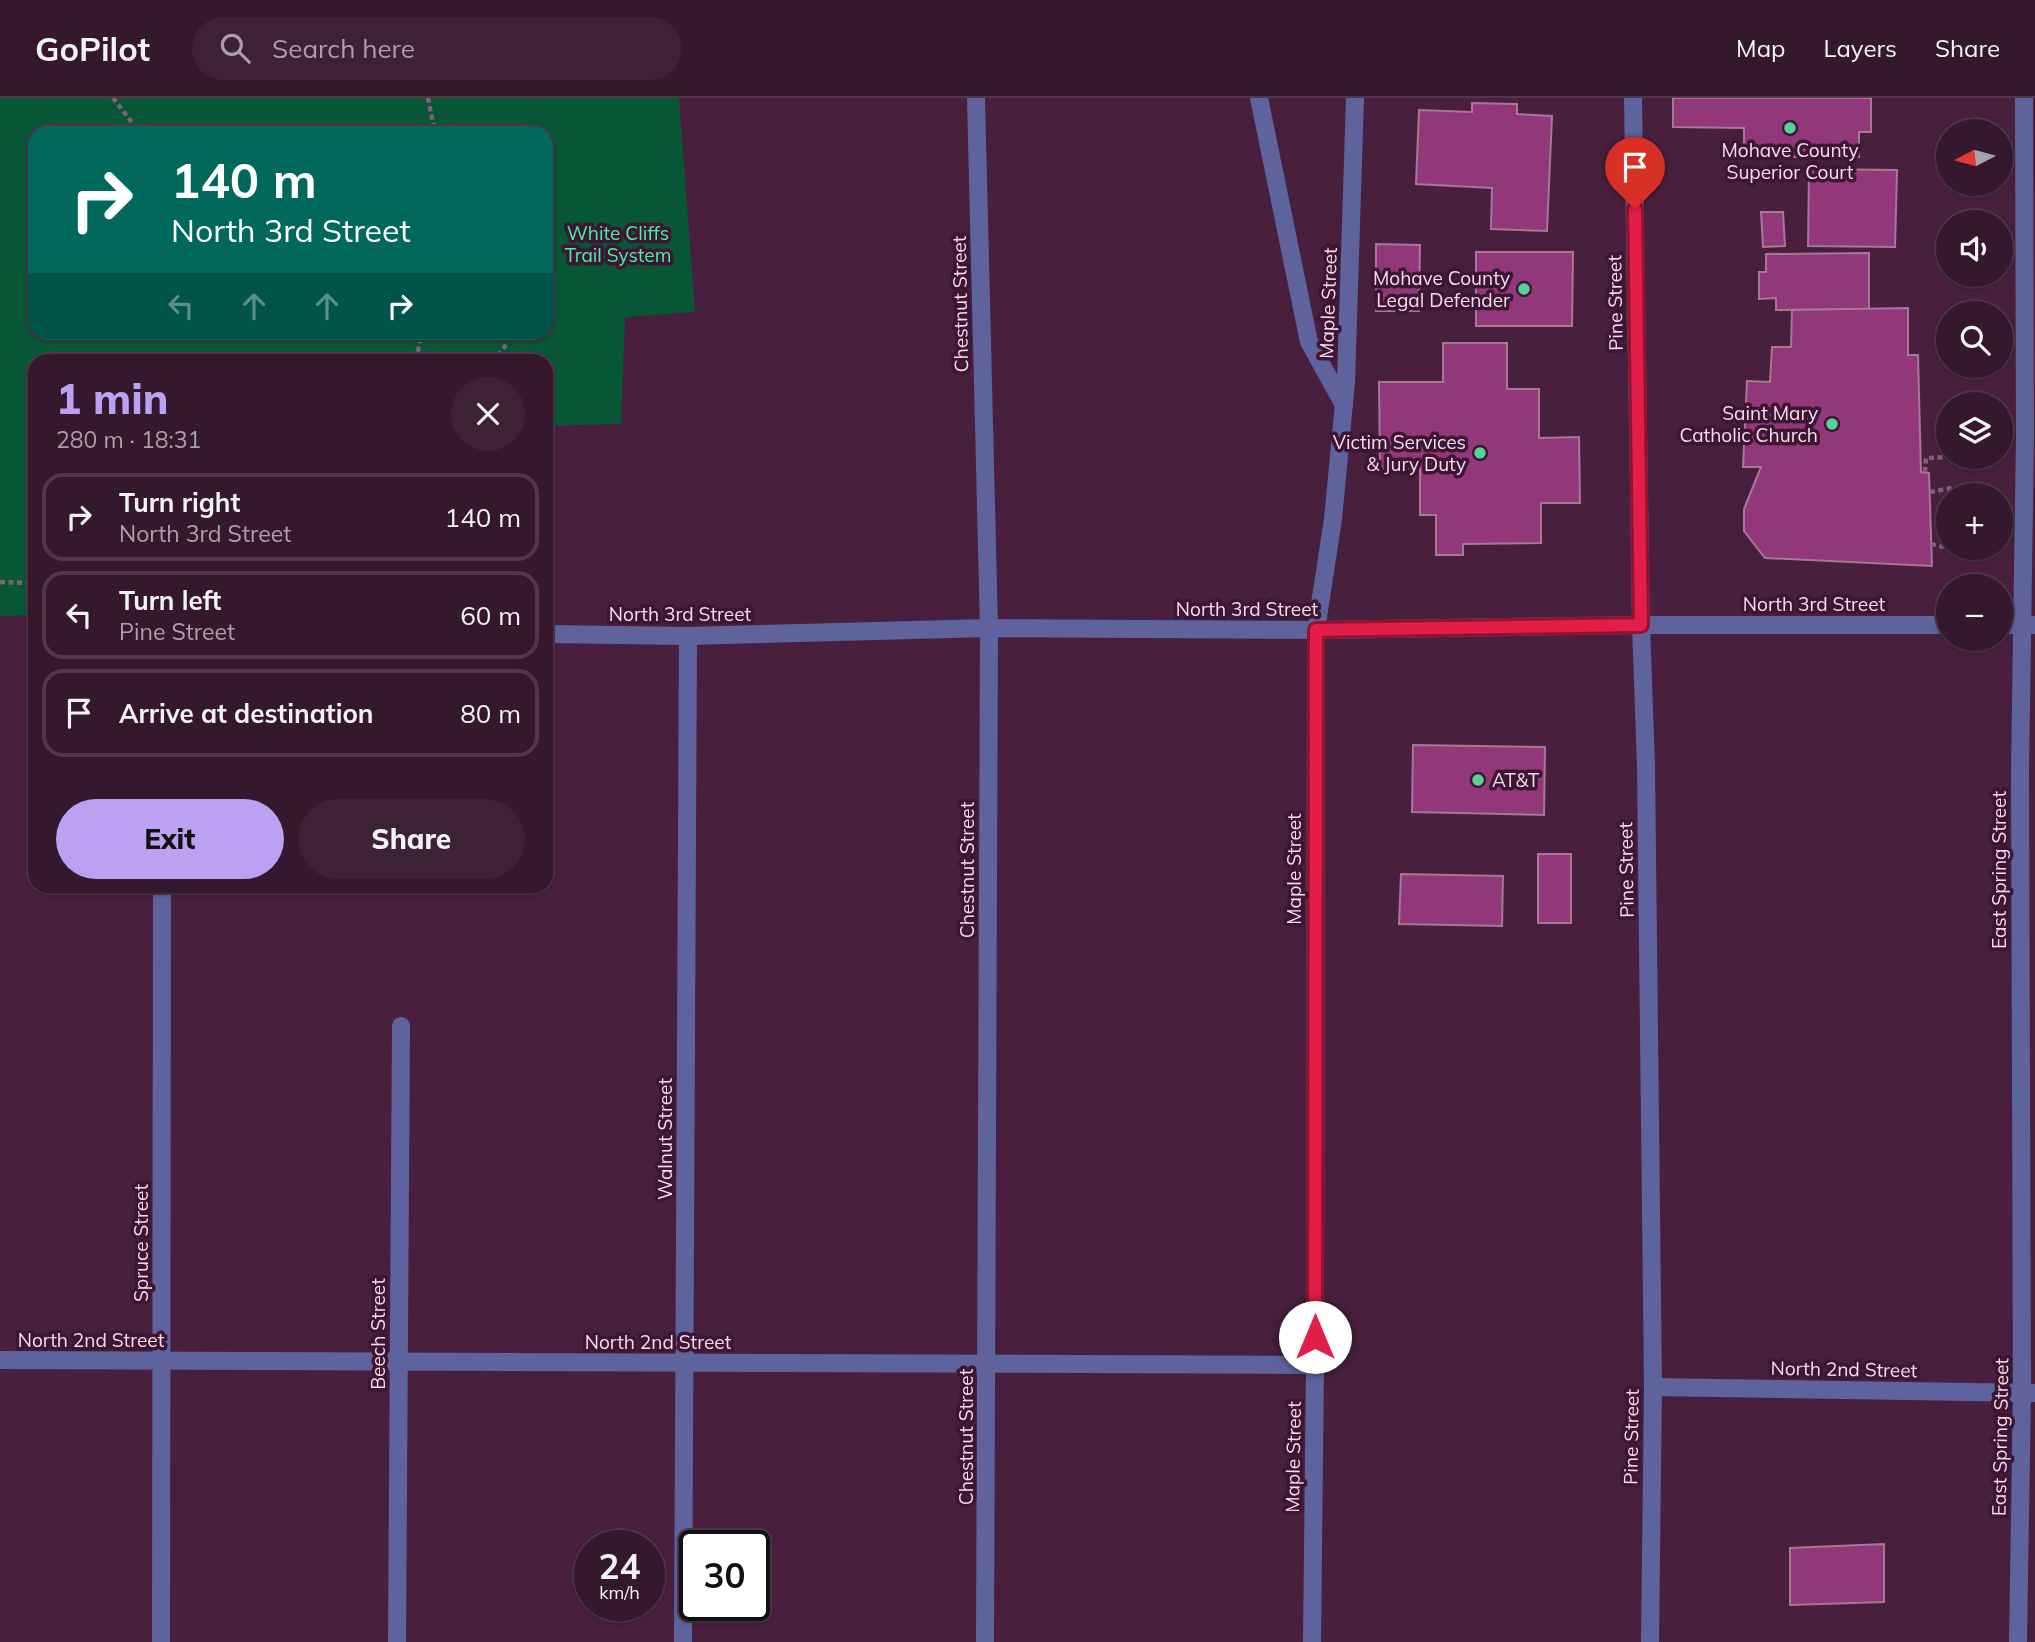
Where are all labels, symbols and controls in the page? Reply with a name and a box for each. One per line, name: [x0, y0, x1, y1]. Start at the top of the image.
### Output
search box: [192, 17, 682, 80]
text: GoPilot: [35, 28, 150, 69]
icon: search: [216, 29, 254, 67]
text: Search here: [272, 32, 415, 65]
text: Map: [1736, 33, 1785, 63]
text: Layers: [1823, 33, 1897, 63]
text: Share: [1935, 33, 2000, 63]
north arrow: [1936, 119, 2012, 196]
map controls: [1936, 119, 2013, 651]
marker: Mohave County Superior Court: [1782, 120, 1798, 136]
pin: [1605, 137, 1665, 209]
place label: Mohave County Superior Court: [1722, 138, 1858, 184]
icon: arrive: [1616, 148, 1654, 186]
text: 140 m: [171, 149, 317, 210]
icon: right: [56, 154, 147, 245]
text: North 3rd Street: [171, 210, 411, 250]
button: sound: [1936, 210, 2013, 287]
park label: White Cliffs Trail System: [565, 221, 671, 267]
street label: Chestnut Street: [947, 235, 973, 373]
street label: Maple Street: [1314, 247, 1342, 359]
street label: Pine Street: [1602, 255, 1628, 351]
place label: Mohave County Legal Defender: [1373, 266, 1510, 312]
marker: Mohave County Legal Defender: [1516, 281, 1532, 297]
icon: left: [162, 287, 200, 325]
icon: ahead: [235, 287, 273, 325]
icon: ahead: [308, 287, 346, 325]
icon: right: [381, 287, 419, 325]
button: search: [1936, 301, 2013, 378]
text: 1 min: [56, 372, 169, 425]
button: close: [451, 377, 525, 451]
button: layers: [1936, 392, 2013, 469]
place label: Saint Mary Catholic Church: [1679, 401, 1818, 447]
marker: Saint Mary Catholic Church: [1824, 416, 1840, 432]
text: 280 m · 18:31: [56, 425, 201, 454]
place label: Victim Services & Jury Duty: [1333, 430, 1466, 476]
marker: Victim Services & Jury Duty: [1472, 445, 1488, 461]
button: +: [1936, 483, 2013, 560]
text: Turn right: [119, 486, 240, 519]
icon: right: [60, 498, 98, 536]
text: 140 m: [445, 501, 521, 534]
text: North 3rd Street: [119, 519, 291, 548]
button: −: [1936, 574, 2013, 651]
text: Turn left: [119, 584, 221, 617]
street label: North 3rd Street: [1743, 592, 1885, 616]
icon: left: [60, 596, 98, 634]
street label: North 3rd Street: [1176, 597, 1318, 621]
text: 60 m: [460, 599, 521, 632]
street label: North 3rd Street: [609, 602, 751, 626]
text: Pine Street: [119, 617, 235, 646]
icon: arrive: [60, 694, 98, 732]
text: Arrive at destination: [119, 697, 374, 730]
text: 80 m: [460, 697, 521, 730]
place label: AT&T: [1492, 768, 1540, 792]
marker: AT&T: [1470, 772, 1486, 788]
street label: East Spring Street: [1987, 791, 2011, 949]
button: Exit: [56, 799, 284, 879]
button: Share: [298, 799, 525, 879]
street label: Chestnut Street: [955, 801, 979, 938]
street label: Maple Street: [1282, 813, 1306, 925]
street label: Pine Street: [1613, 822, 1639, 918]
street label: Walnut Street: [653, 1078, 677, 1200]
street label: Spruce Street: [129, 1184, 153, 1302]
street label: Beech Street: [366, 1278, 390, 1390]
position arrow: [1278, 1300, 1352, 1374]
street label: North 2nd Street: [18, 1328, 165, 1352]
street label: North 2nd Street: [585, 1330, 732, 1354]
street label: North 2nd Street: [1770, 1356, 1918, 1382]
street label: East Spring Street: [1987, 1357, 2013, 1516]
street label: Chestnut Street: [954, 1368, 978, 1505]
street label: Pine Street: [1618, 1389, 1644, 1485]
street label: Maple Street: [1280, 1401, 1306, 1513]
speed limit sign: 30: [679, 1530, 770, 1621]
text: 24: [598, 1544, 641, 1588]
text: km/h: [599, 1581, 640, 1604]

